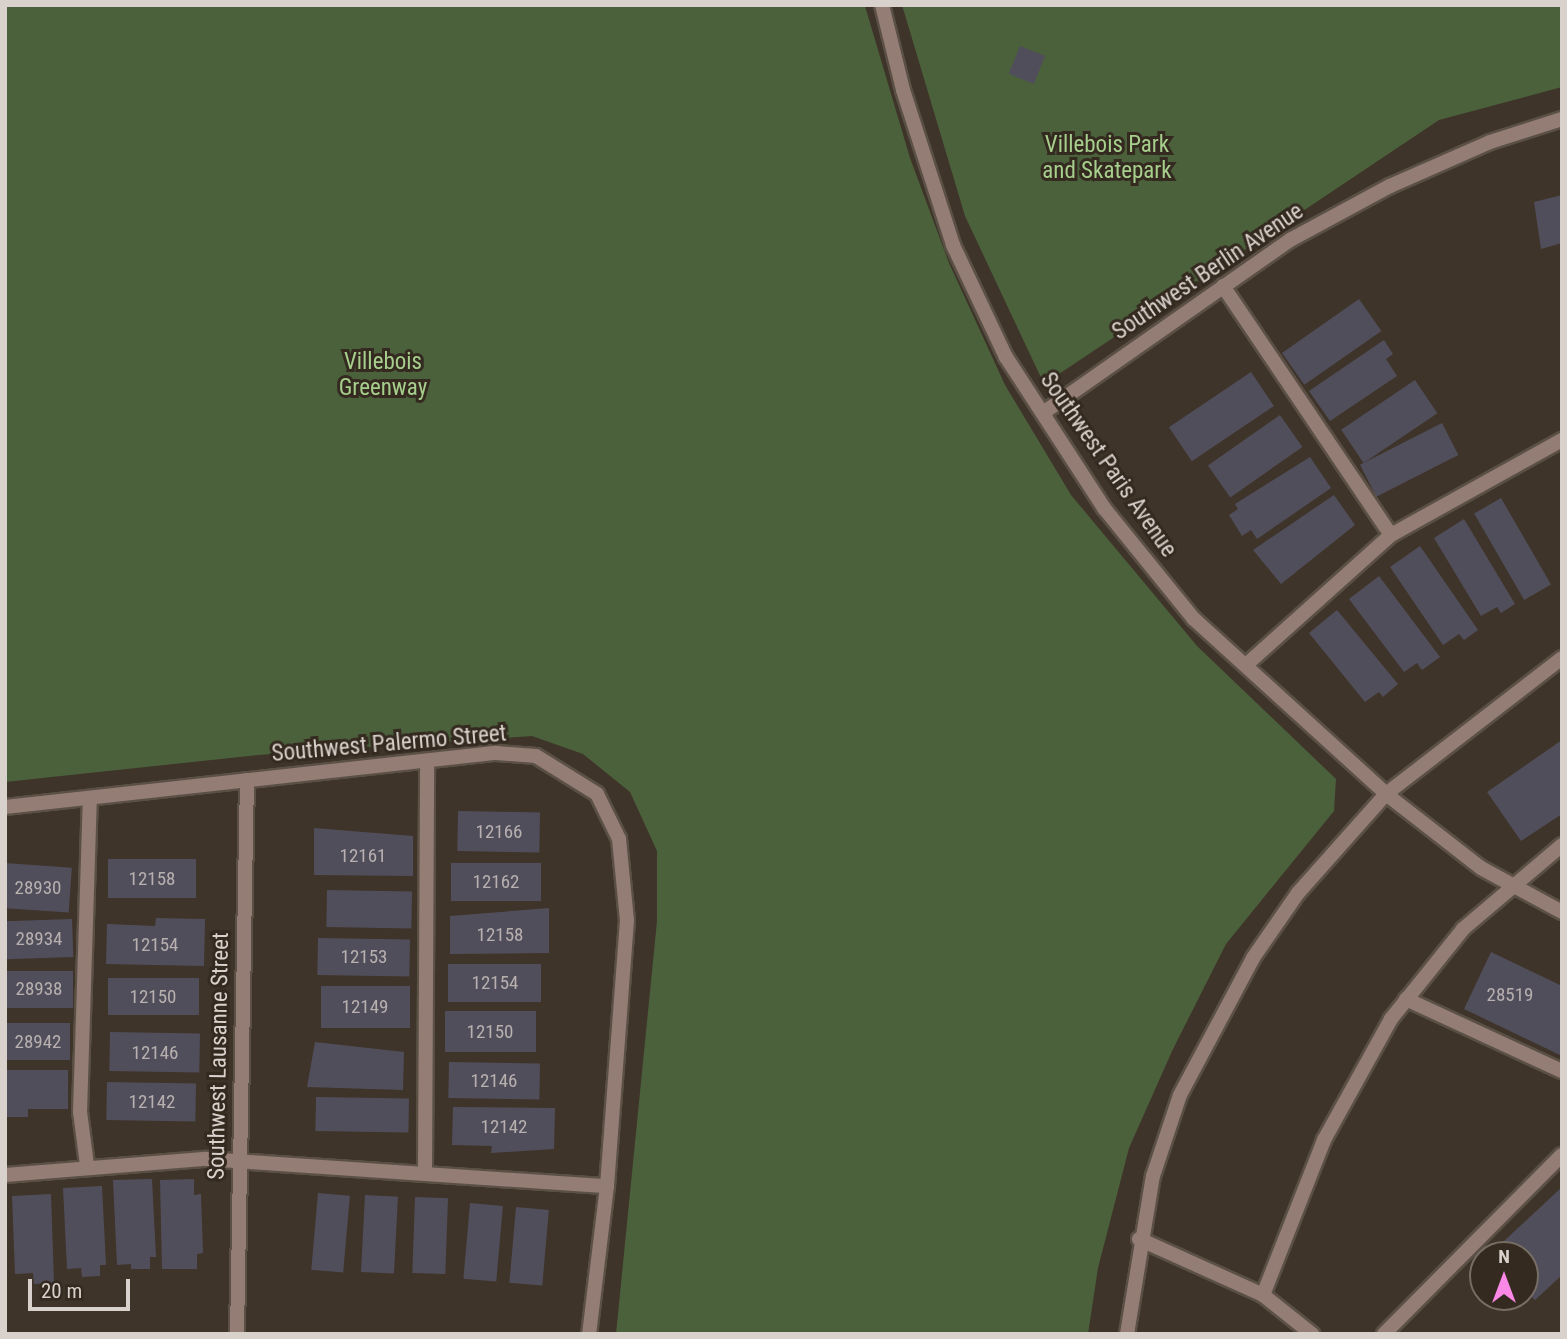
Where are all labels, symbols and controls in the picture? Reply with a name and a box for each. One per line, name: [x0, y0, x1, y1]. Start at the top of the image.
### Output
park label: Villebois Park and Skatepark: [1042, 131, 1172, 185]
street label: Southwest Berlin Avenue: [1107, 198, 1309, 346]
park label: Villebois Greenway: [339, 348, 427, 402]
street label: Southwest Paris Avenue: [1034, 368, 1182, 562]
street label: Southwest Palermo Street: [270, 720, 508, 768]
house number: 12166: [476, 821, 522, 843]
house number: 12161: [340, 845, 386, 867]
house number: 12158: [129, 868, 175, 890]
house number: 12162: [473, 871, 519, 893]
house number: 28930: [15, 877, 61, 899]
house number: 12158: [477, 924, 523, 946]
house number: 28934: [16, 928, 62, 950]
street label: Southwest Lausanne Street: [203, 932, 235, 1180]
house number: 12154: [132, 934, 178, 956]
house number: 12153: [341, 946, 387, 968]
house number: 12154: [472, 972, 518, 994]
house number: 28938: [16, 978, 62, 1000]
house number: 28519: [1487, 984, 1533, 1006]
house number: 12150: [130, 986, 176, 1008]
house number: 12149: [342, 996, 388, 1018]
house number: 12150: [467, 1021, 513, 1043]
house number: 28942: [15, 1031, 61, 1053]
house number: 12146: [132, 1042, 178, 1064]
house number: 12146: [471, 1070, 517, 1092]
house number: 12142: [129, 1091, 175, 1113]
house number: 12142: [481, 1116, 527, 1138]
north arrow: [1469, 1241, 1539, 1311]
text: N: [1498, 1245, 1510, 1268]
scale bar: [32, 1266, 133, 1310]
text: 20 m: [41, 1279, 82, 1303]

